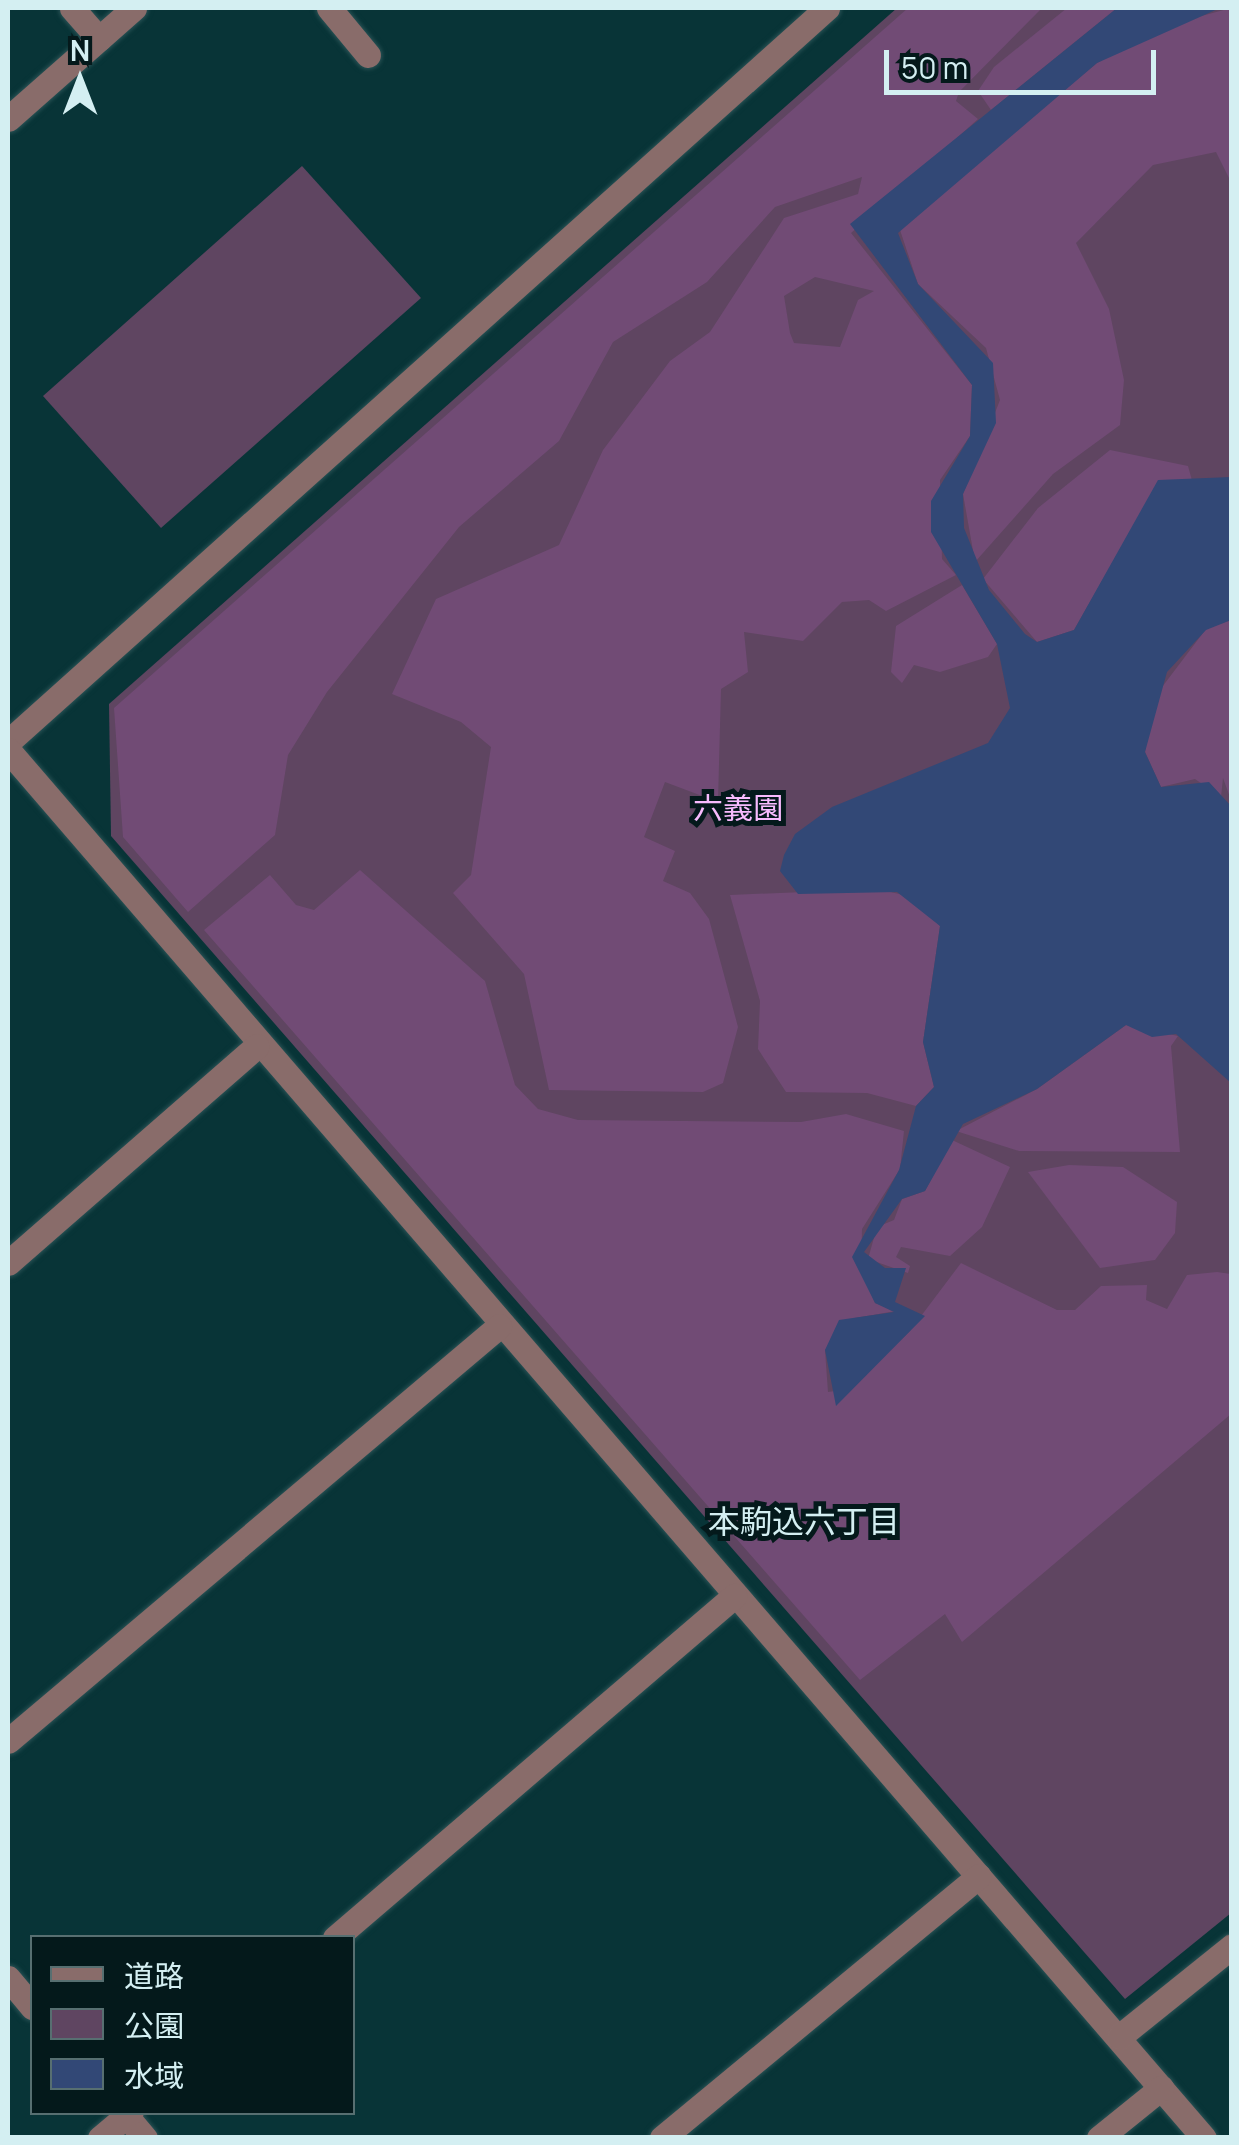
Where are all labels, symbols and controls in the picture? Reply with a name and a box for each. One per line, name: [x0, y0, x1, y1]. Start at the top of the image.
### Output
north arrow: [30, 30, 130, 130]
scale bar: [889, 30, 1162, 92]
text: N: [70, 31, 90, 69]
text: 50 m: [901, 47, 968, 88]
park label: 六義園: [693, 790, 783, 826]
district label: 本駒込六丁目: [708, 1502, 900, 1540]
legend: [30, 1935, 355, 2115]
text: 道路: [124, 1955, 184, 1996]
text: 公園: [124, 2005, 184, 2046]
text: 水域: [124, 2055, 184, 2096]

